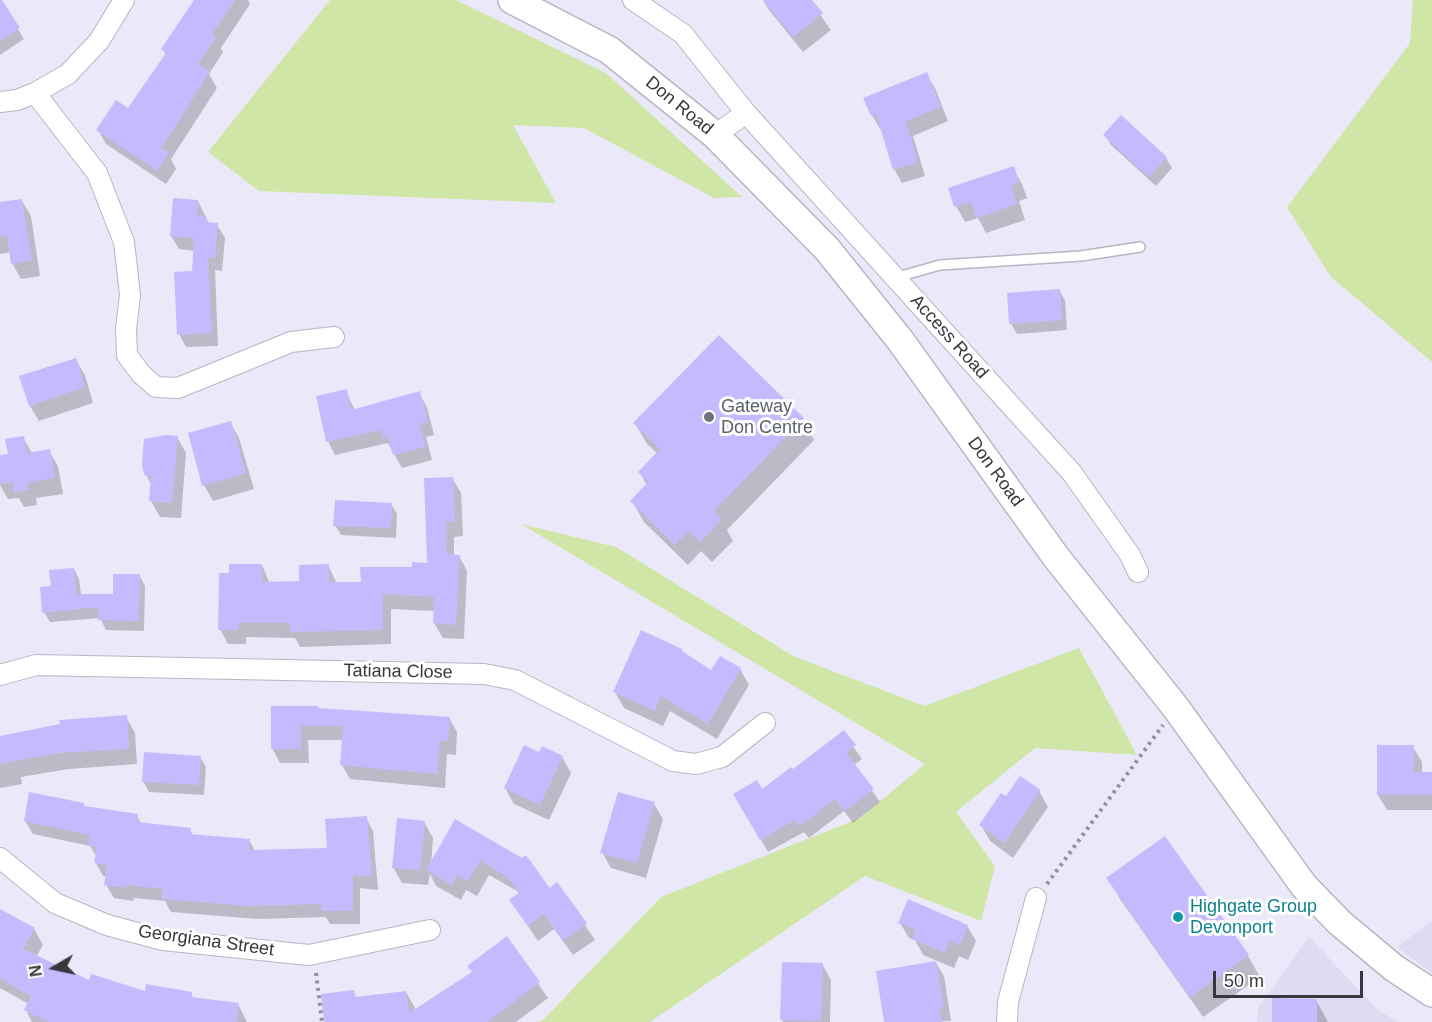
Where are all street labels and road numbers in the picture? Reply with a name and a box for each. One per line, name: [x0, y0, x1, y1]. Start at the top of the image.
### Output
street label: Don Road: [641, 72, 717, 140]
street label: Access Road: [905, 290, 993, 384]
street label: Don Road: [962, 433, 1028, 511]
street label: Tatiana Close: [343, 660, 453, 684]
street label: Georgiana Street: [137, 921, 275, 961]

